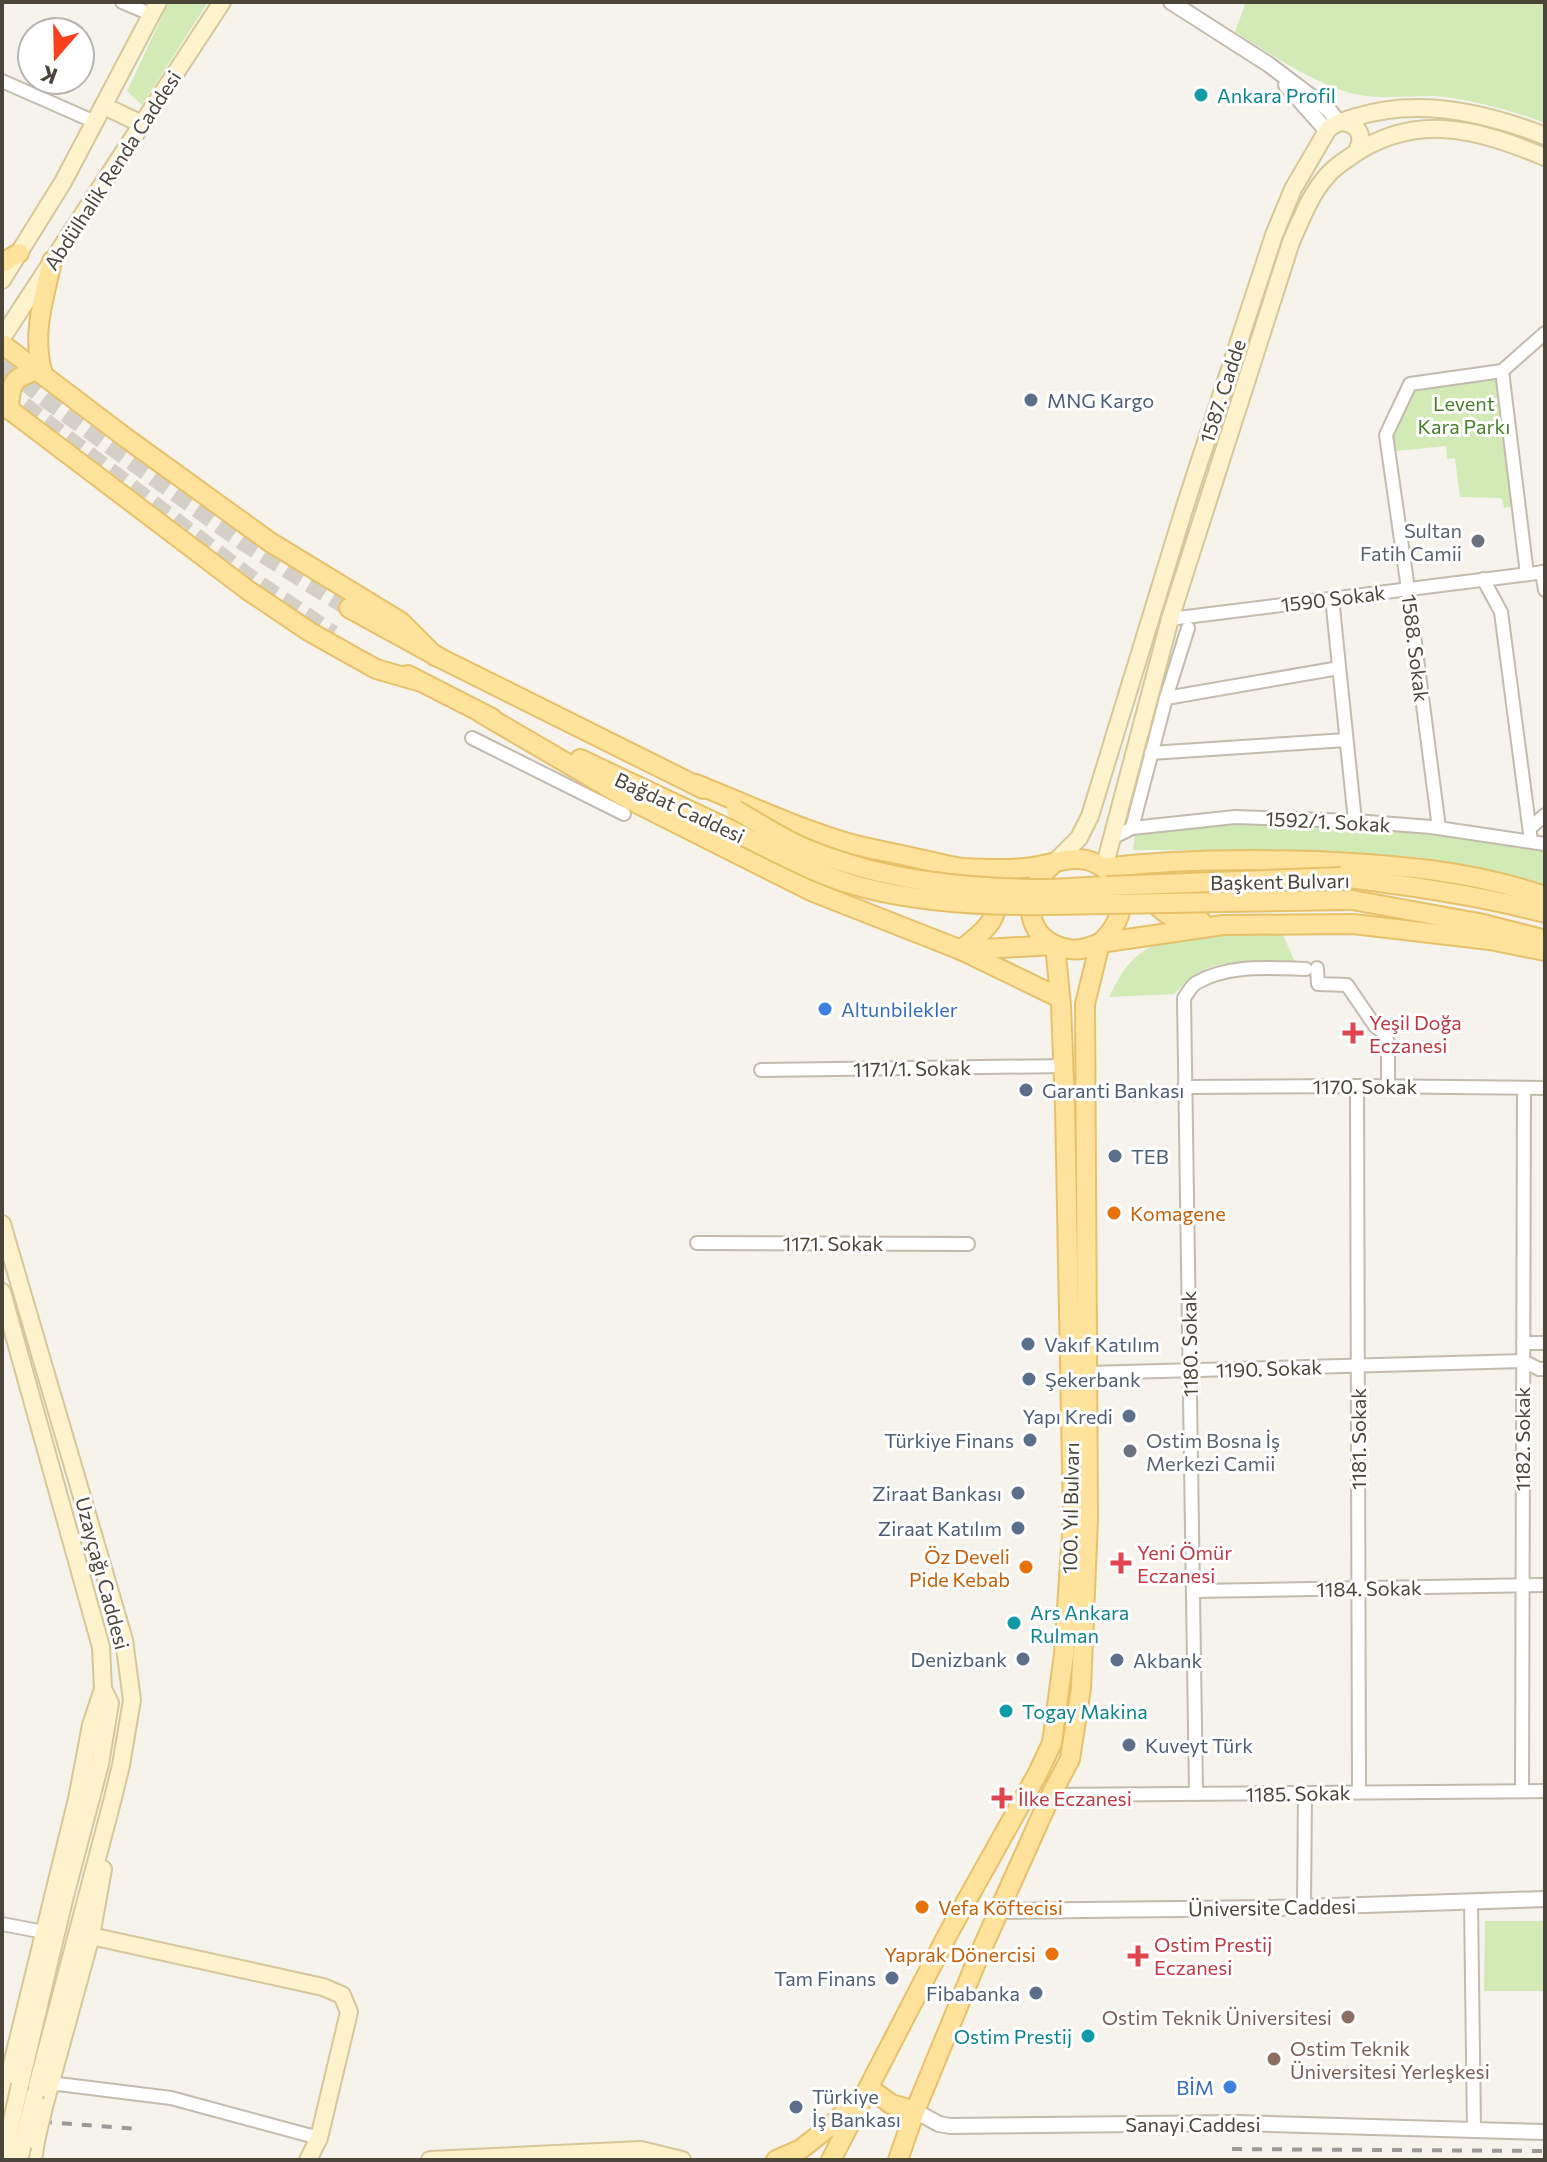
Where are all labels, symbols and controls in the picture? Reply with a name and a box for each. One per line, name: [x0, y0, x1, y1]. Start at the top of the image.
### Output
north arrow: [16, 16, 96, 96]
text: K: [37, 60, 61, 91]
street label: Abdülhalik Renda Caddesi: [39, 66, 185, 274]
place label: Ankara Profil: [1217, 83, 1336, 107]
marker: Ankara Profil: [1192, 86, 1210, 104]
street label: 1587. Cadde: [1194, 336, 1250, 446]
place label: MNG Kargo: [1047, 388, 1154, 412]
marker: MNG Kargo: [1022, 391, 1040, 409]
park label: Levent Kara Parkı: [1418, 391, 1510, 438]
place label: Sultan Fatih Camii: [1360, 518, 1462, 565]
marker: Sultan Fatih Camii: [1469, 532, 1487, 550]
street label: 1590 Sokak: [1279, 580, 1387, 616]
street label: 1588. Sokak: [1397, 593, 1435, 703]
street label: Bağdat Caddesi: [611, 767, 749, 847]
street label: 1592/1. Sokak: [1265, 806, 1391, 836]
street label: Başkent Bulvarı: [1210, 868, 1350, 894]
place label: Altunbilekler: [841, 997, 958, 1021]
marker: Altunbilekler: [816, 1000, 834, 1018]
place label: Yeşil Doğa Eczanesi: [1369, 1010, 1462, 1057]
marker: Yeşil Doğa Eczanesi: [1344, 1024, 1362, 1042]
street label: 1171/1. Sokak: [853, 1055, 971, 1081]
street label: 1170. Sokak: [1313, 1074, 1417, 1098]
place label: Garanti Bankası: [1042, 1078, 1184, 1102]
marker: Garanti Bankası: [1017, 1081, 1035, 1099]
place label: TEB: [1131, 1144, 1169, 1168]
marker: TEB: [1106, 1147, 1124, 1165]
place label: Komagene: [1130, 1201, 1226, 1225]
marker: Komagene: [1105, 1204, 1123, 1222]
street label: 1171. Sokak: [783, 1231, 883, 1255]
street label: 1180. Sokak: [1176, 1290, 1202, 1397]
place label: Vakıf Katılım: [1044, 1332, 1160, 1356]
marker: Vakıf Katılım: [1019, 1335, 1037, 1353]
street label: 1190. Sokak: [1215, 1354, 1323, 1382]
place label: Şekerbank: [1045, 1367, 1141, 1391]
marker: Şekerbank: [1020, 1370, 1038, 1388]
street label: 1182. Sokak: [1510, 1387, 1534, 1491]
street label: 1181. Sokak: [1346, 1388, 1370, 1490]
place label: Yapı Kredi: [1022, 1404, 1113, 1428]
marker: Yapı Kredi: [1120, 1407, 1138, 1425]
place label: Türkiye Finans: [884, 1428, 1014, 1452]
place label: Ostim Bosna İş Merkezi Camii: [1146, 1428, 1280, 1475]
marker: Türkiye Finans: [1021, 1431, 1039, 1449]
street label: 100. Yıl Bulvarı: [1057, 1442, 1083, 1574]
marker: Ostim Bosna İş Merkezi Camii: [1121, 1442, 1139, 1460]
place label: Ziraat Bankası: [872, 1481, 1002, 1505]
marker: Ziraat Bankası: [1009, 1484, 1027, 1502]
street label: Uzayçağı Caddesi: [71, 1494, 135, 1652]
place label: Ziraat Katılım: [878, 1516, 1002, 1540]
marker: Ziraat Katılım: [1009, 1519, 1027, 1537]
place label: Yeni Ömür Eczanesi: [1137, 1540, 1232, 1587]
place label: Öz Develi Pide Kebab: [909, 1544, 1010, 1591]
marker: Yeni Ömür Eczanesi: [1112, 1554, 1130, 1572]
marker: Öz Develi Pide Kebab: [1017, 1558, 1035, 1576]
street label: 1184. Sokak: [1316, 1575, 1422, 1601]
place label: Ars Ankara Rulman: [1030, 1600, 1129, 1647]
marker: Ars Ankara Rulman: [1005, 1614, 1023, 1632]
place label: Denizbank: [911, 1647, 1007, 1671]
place label: Akbank: [1133, 1648, 1202, 1672]
marker: Denizbank: [1014, 1650, 1032, 1668]
marker: Akbank: [1108, 1651, 1126, 1669]
place label: Togay Makina: [1022, 1699, 1148, 1723]
marker: Togay Makina: [997, 1702, 1015, 1720]
place label: Kuveyt Türk: [1145, 1733, 1253, 1757]
marker: Kuveyt Türk: [1120, 1736, 1138, 1754]
street label: 1185. Sokak: [1245, 1780, 1351, 1806]
place label: İlke Eczanesi: [1018, 1786, 1132, 1810]
marker: İlke Eczanesi: [993, 1789, 1011, 1807]
street label: Üniversite Caddesi: [1188, 1894, 1356, 1920]
place label: Vefa Köftecisi: [938, 1895, 1063, 1919]
marker: Vefa Köftecisi: [913, 1898, 931, 1916]
place label: Ostim Prestij Eczanesi: [1154, 1932, 1272, 1979]
place label: Yaprak Dönercisi: [884, 1942, 1036, 1966]
marker: Yaprak Dönercisi: [1043, 1945, 1061, 1963]
marker: Ostim Prestij Eczanesi: [1129, 1947, 1147, 1965]
place label: Tam Finans: [774, 1966, 876, 1990]
marker: Tam Finans: [883, 1969, 901, 1987]
place label: Fibabanka: [926, 1981, 1020, 2005]
marker: Fibabanka: [1027, 1984, 1045, 2002]
place label: Ostim Teknik Üniversitesi: [1102, 2005, 1332, 2029]
marker: Ostim Teknik Üniversitesi: [1339, 2008, 1357, 2026]
place label: Ostim Prestij: [954, 2024, 1072, 2048]
marker: Ostim Prestij: [1079, 2027, 1097, 2045]
place label: Ostim Teknik Üniversitesi Yerleşkesi: [1290, 2036, 1490, 2083]
marker: Ostim Teknik Üniversitesi Yerleşkesi: [1265, 2050, 1283, 2068]
place label: BİM: [1176, 2075, 1214, 2099]
marker: BİM: [1221, 2078, 1239, 2096]
place label: Türkiye İş Bankası: [812, 2084, 901, 2131]
marker: Türkiye İş Bankası: [787, 2098, 805, 2116]
street label: Sanayi Caddesi: [1125, 2112, 1261, 2136]

